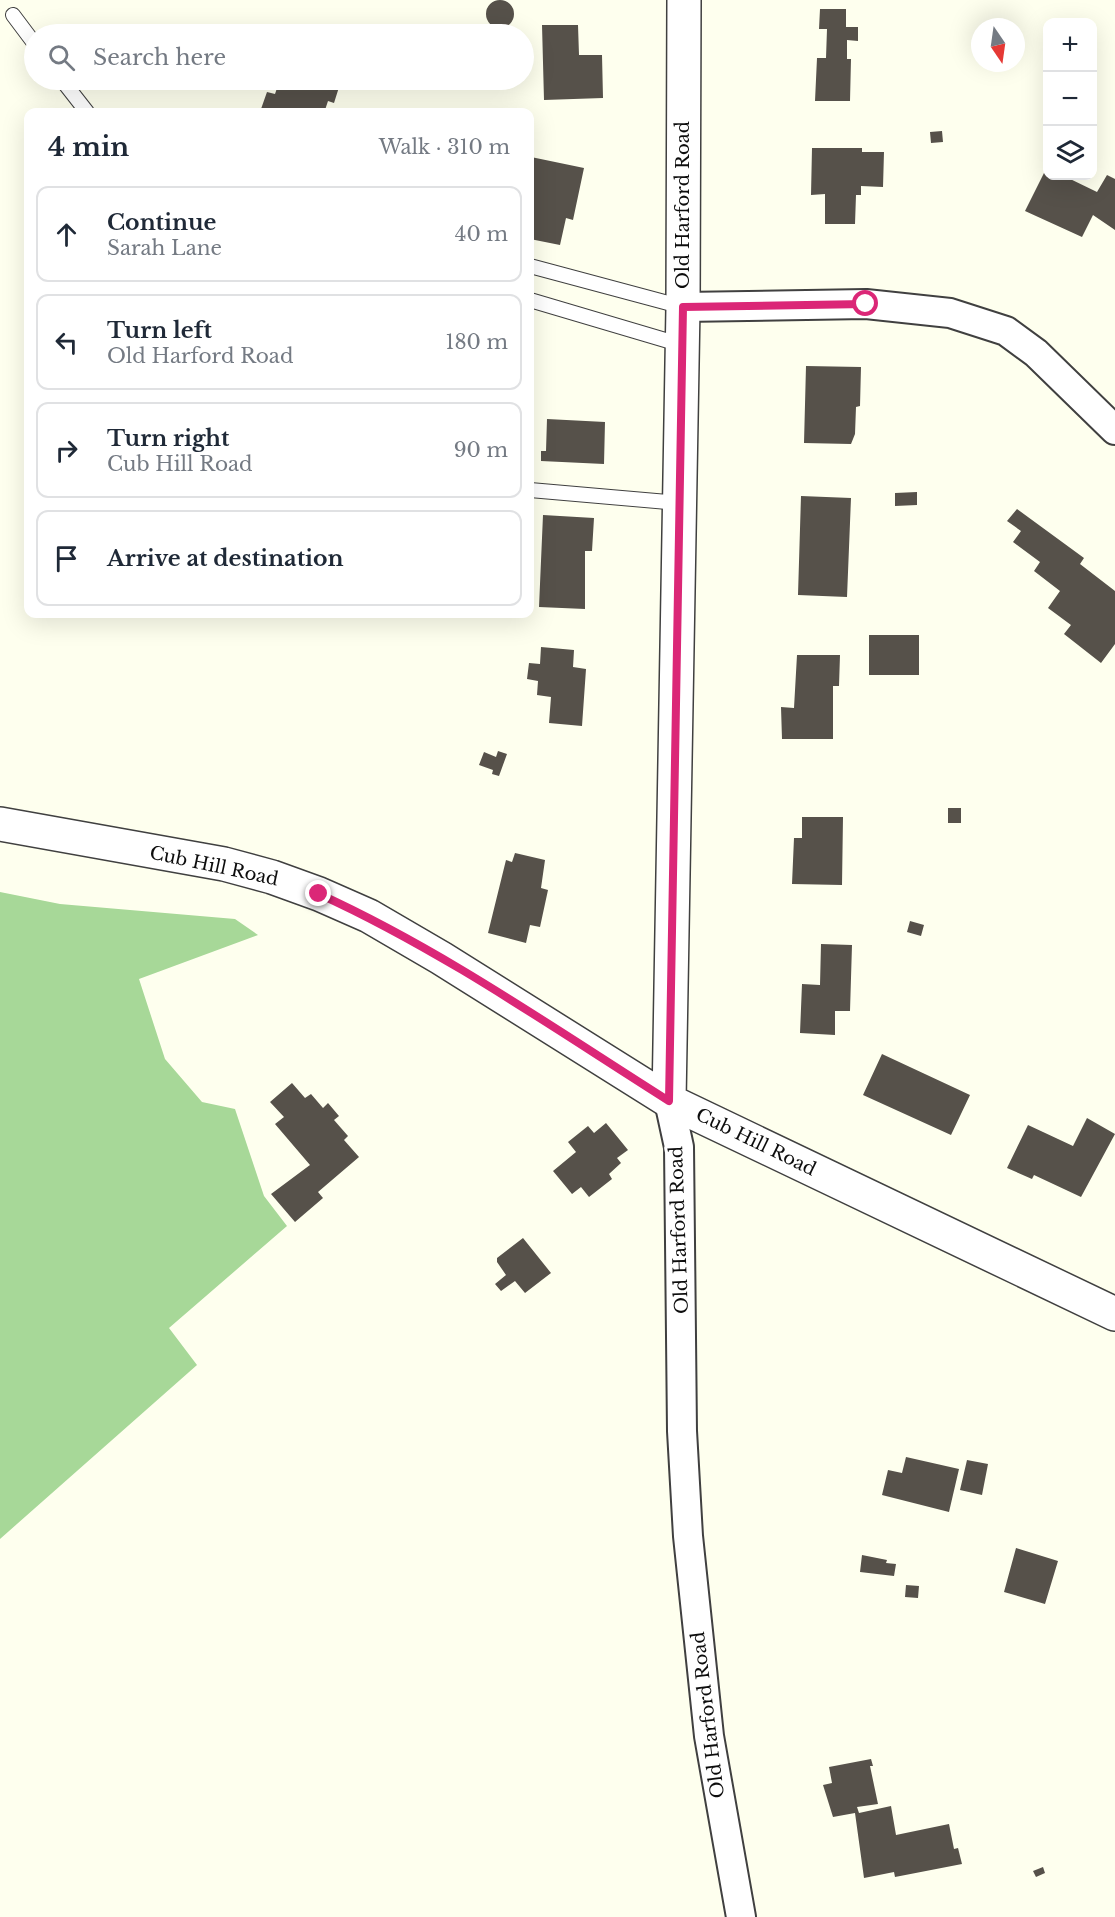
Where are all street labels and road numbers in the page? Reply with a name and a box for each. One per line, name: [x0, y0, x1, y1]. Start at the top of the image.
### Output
street label: Old Harford Road: [672, 121, 694, 289]
street label: Cub Hill Road: [148, 842, 280, 890]
street label: Cub Hill Road: [692, 1103, 820, 1181]
street label: Old Harford Road: [665, 1146, 693, 1314]
street label: Old Harford Road: [687, 1630, 729, 1800]

